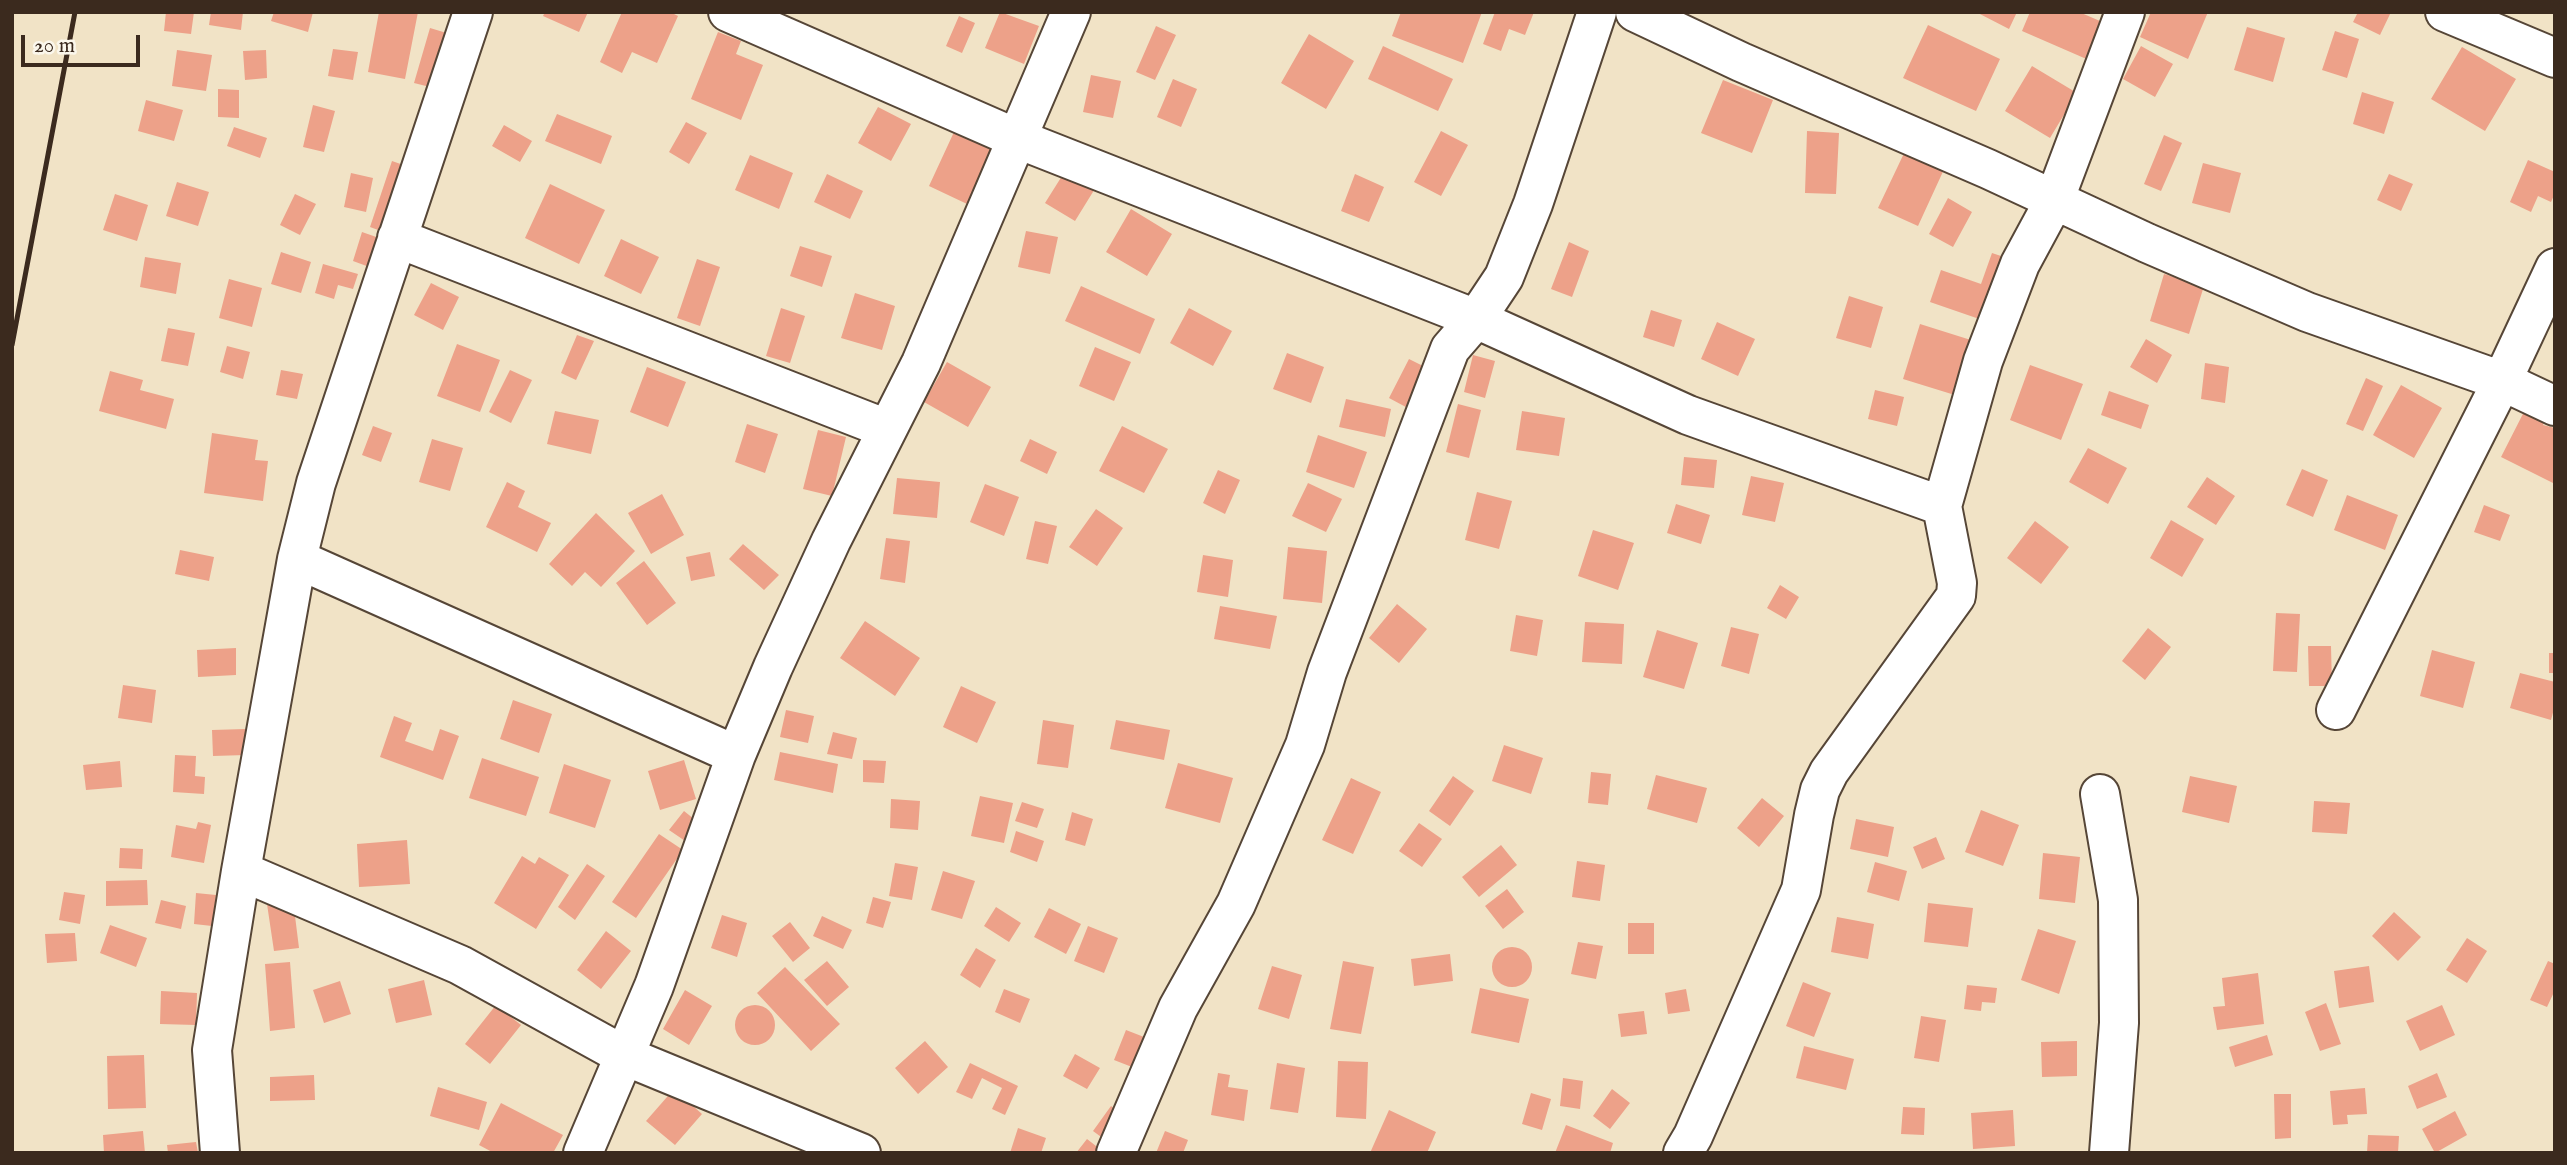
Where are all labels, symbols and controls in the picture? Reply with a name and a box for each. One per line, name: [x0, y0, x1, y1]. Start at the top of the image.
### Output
scale bar: [24, 21, 144, 65]
text: 20 m: [34, 33, 75, 60]

